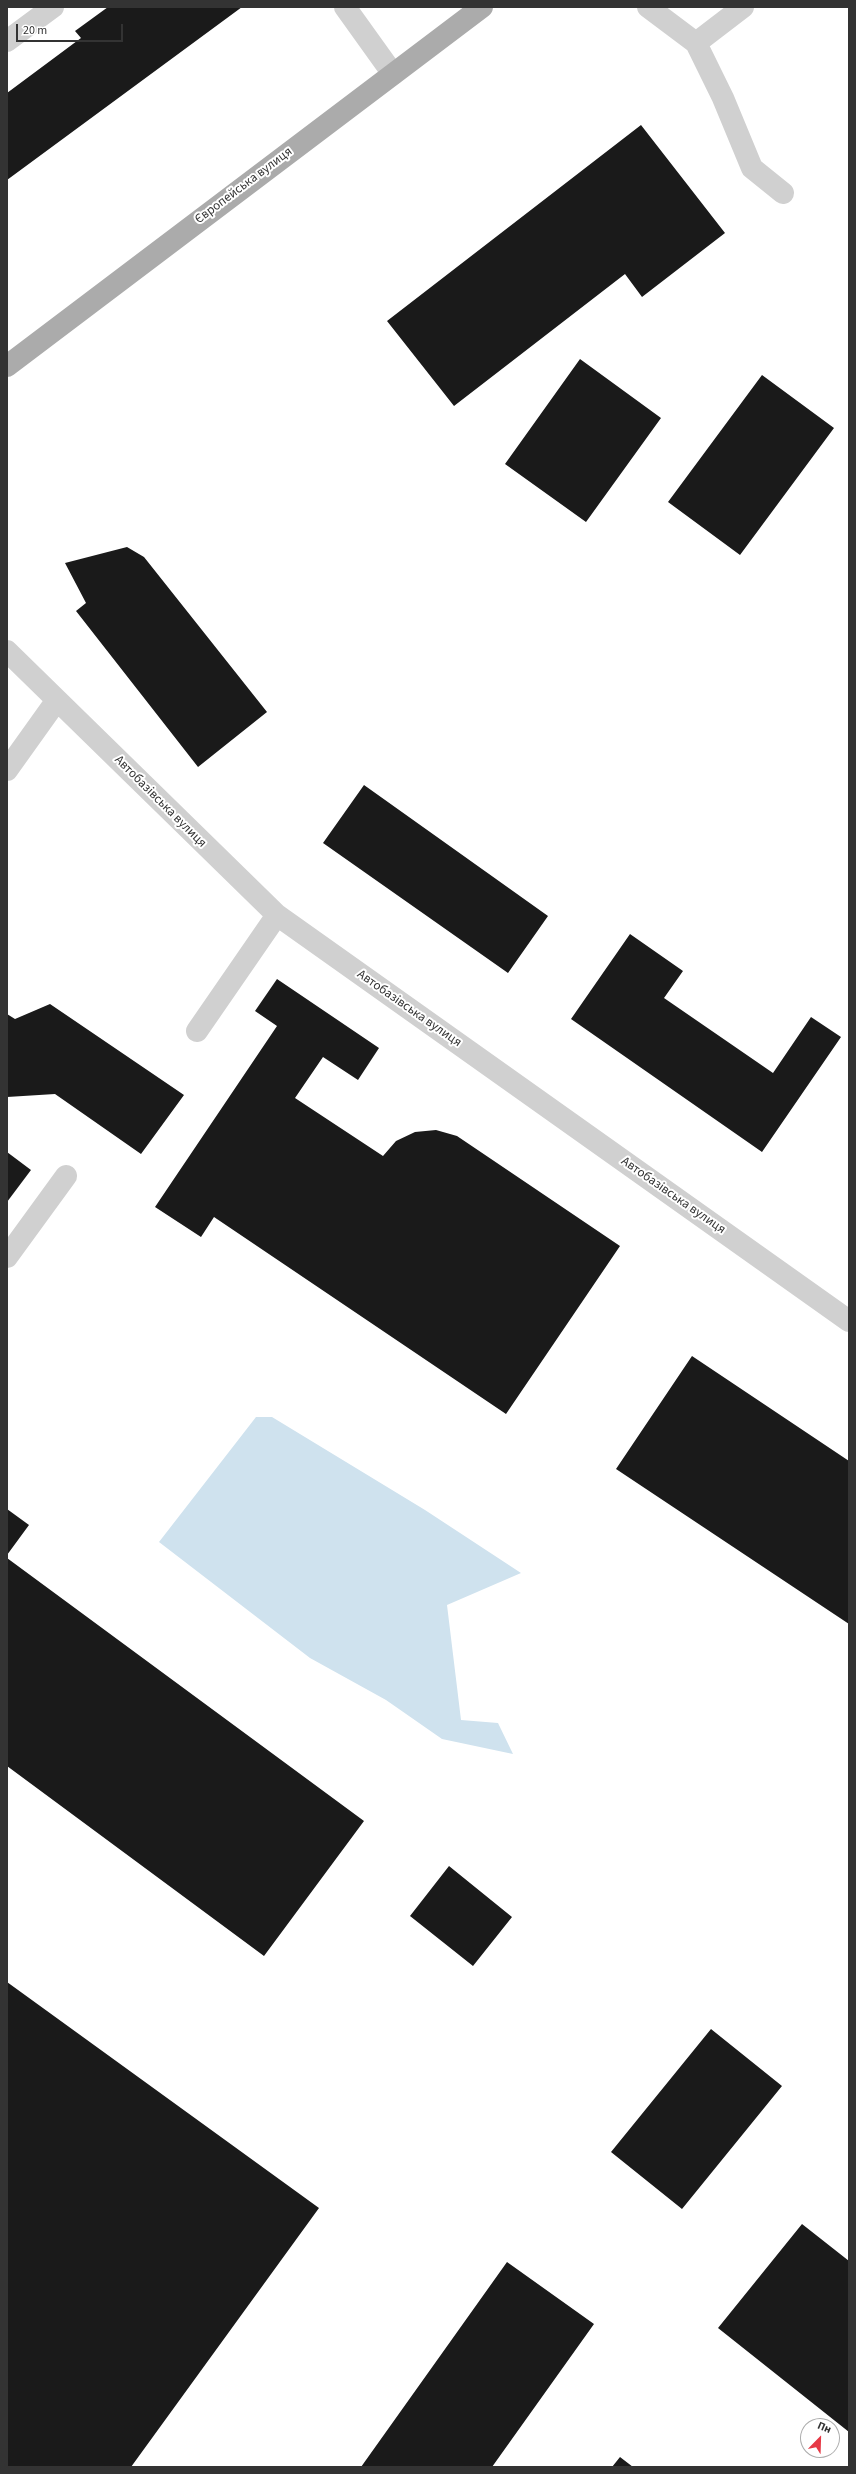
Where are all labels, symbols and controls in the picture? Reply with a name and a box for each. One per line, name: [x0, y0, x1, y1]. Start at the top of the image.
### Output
scale bar: [18, 16, 125, 42]
text: 20 m: [23, 22, 47, 39]
street label: Європейська вулиця: [192, 144, 296, 228]
street label: Автобазівська вулиця: [111, 753, 209, 851]
street label: Автобазівська вулиця: [354, 967, 464, 1051]
street label: Автобазівська вулиця: [618, 1154, 728, 1238]
north arrow: [800, 2418, 840, 2458]
text: Пн: [815, 2418, 834, 2437]

